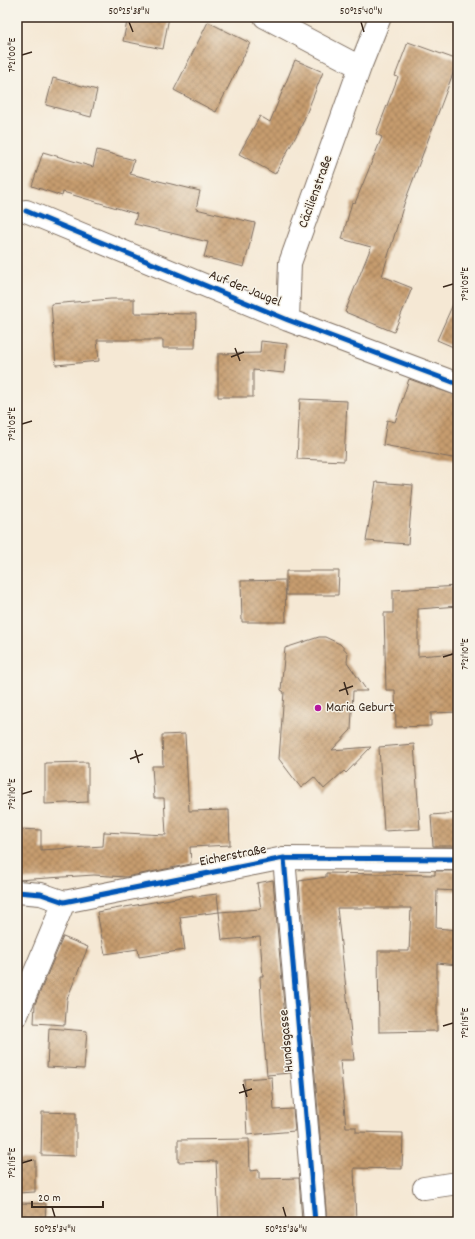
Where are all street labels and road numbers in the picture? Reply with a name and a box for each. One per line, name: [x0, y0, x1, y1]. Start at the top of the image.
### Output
street label: Cäcilienstraße: [294, 153, 338, 231]
street label: Auf der Jaugel: [206, 265, 285, 313]
street label: Eicherstraße: [198, 840, 268, 872]
street label: Hundsgasse: [274, 1009, 300, 1073]

